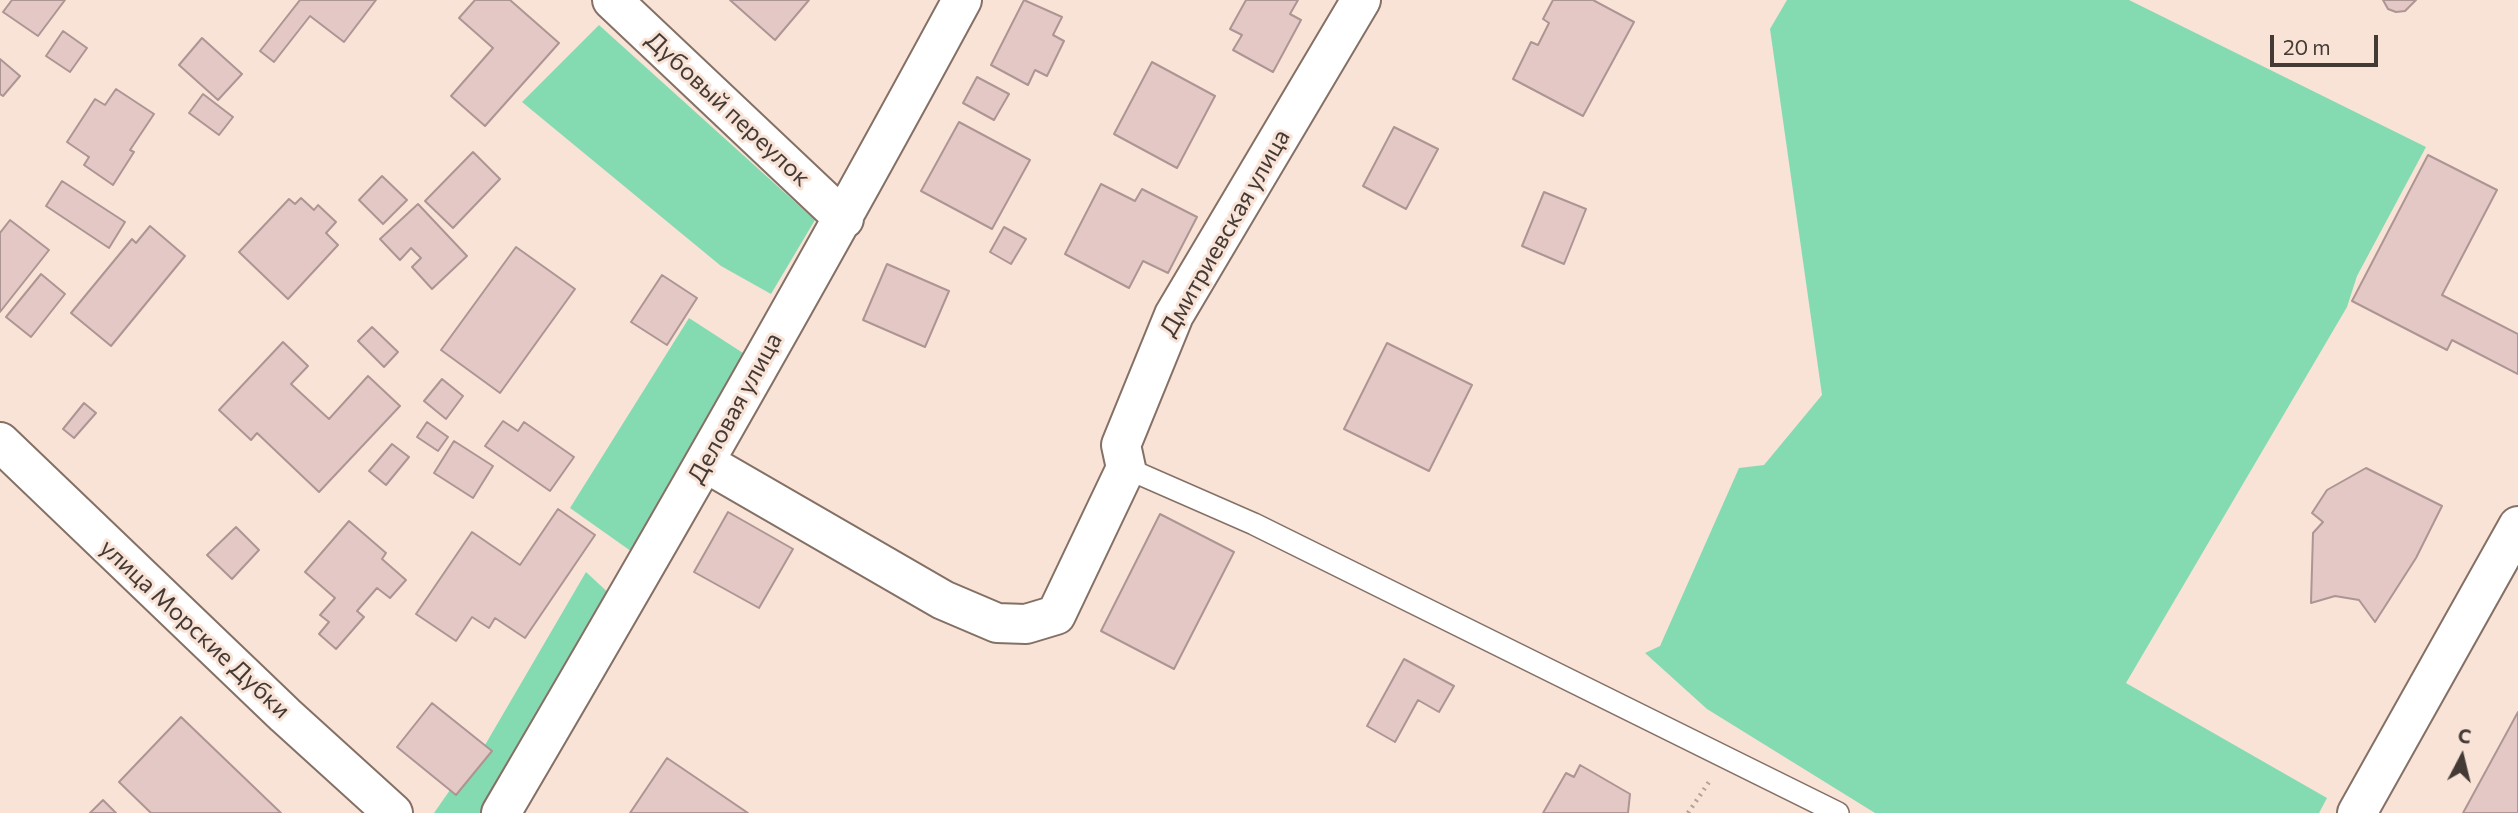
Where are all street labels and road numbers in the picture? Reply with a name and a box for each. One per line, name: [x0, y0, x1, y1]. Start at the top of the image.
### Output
street label: Дубовый переулок: [640, 26, 816, 192]
street label: Дмитриевская улица: [1154, 124, 1296, 342]
street label: Деловая улица: [682, 328, 788, 488]
street label: улица Морские Дубки: [94, 533, 296, 725]

